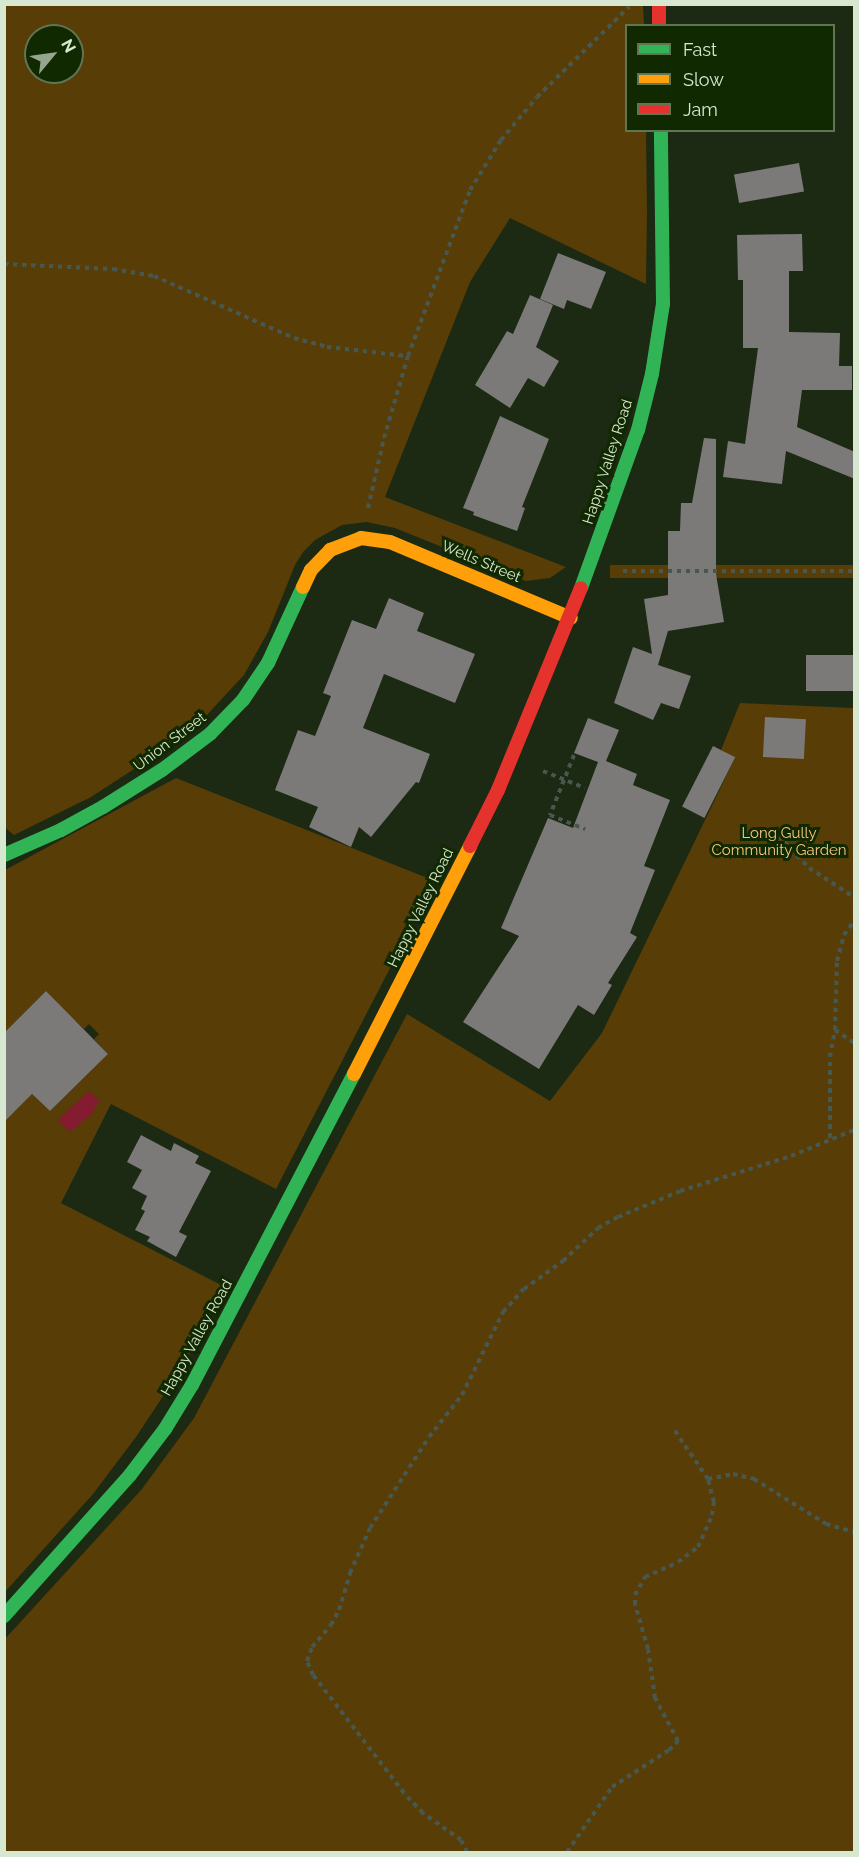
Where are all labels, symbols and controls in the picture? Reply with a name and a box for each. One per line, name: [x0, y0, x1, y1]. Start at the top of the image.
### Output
north arrow: [24, 24, 84, 84]
legend: [625, 24, 835, 132]
text: N: [57, 36, 80, 56]
text: Fast: [683, 39, 717, 60]
text: Slow: [683, 69, 724, 90]
text: Jam: [683, 99, 718, 120]
street label: Happy Valley Road: [579, 397, 637, 527]
street label: Wells Street: [439, 537, 523, 587]
street label: Union Street: [130, 709, 210, 775]
park label: Long Gully Community Garden: [711, 824, 847, 859]
street label: Happy Valley Road: [384, 845, 458, 971]
street label: Happy Valley Road: [157, 1276, 237, 1400]

